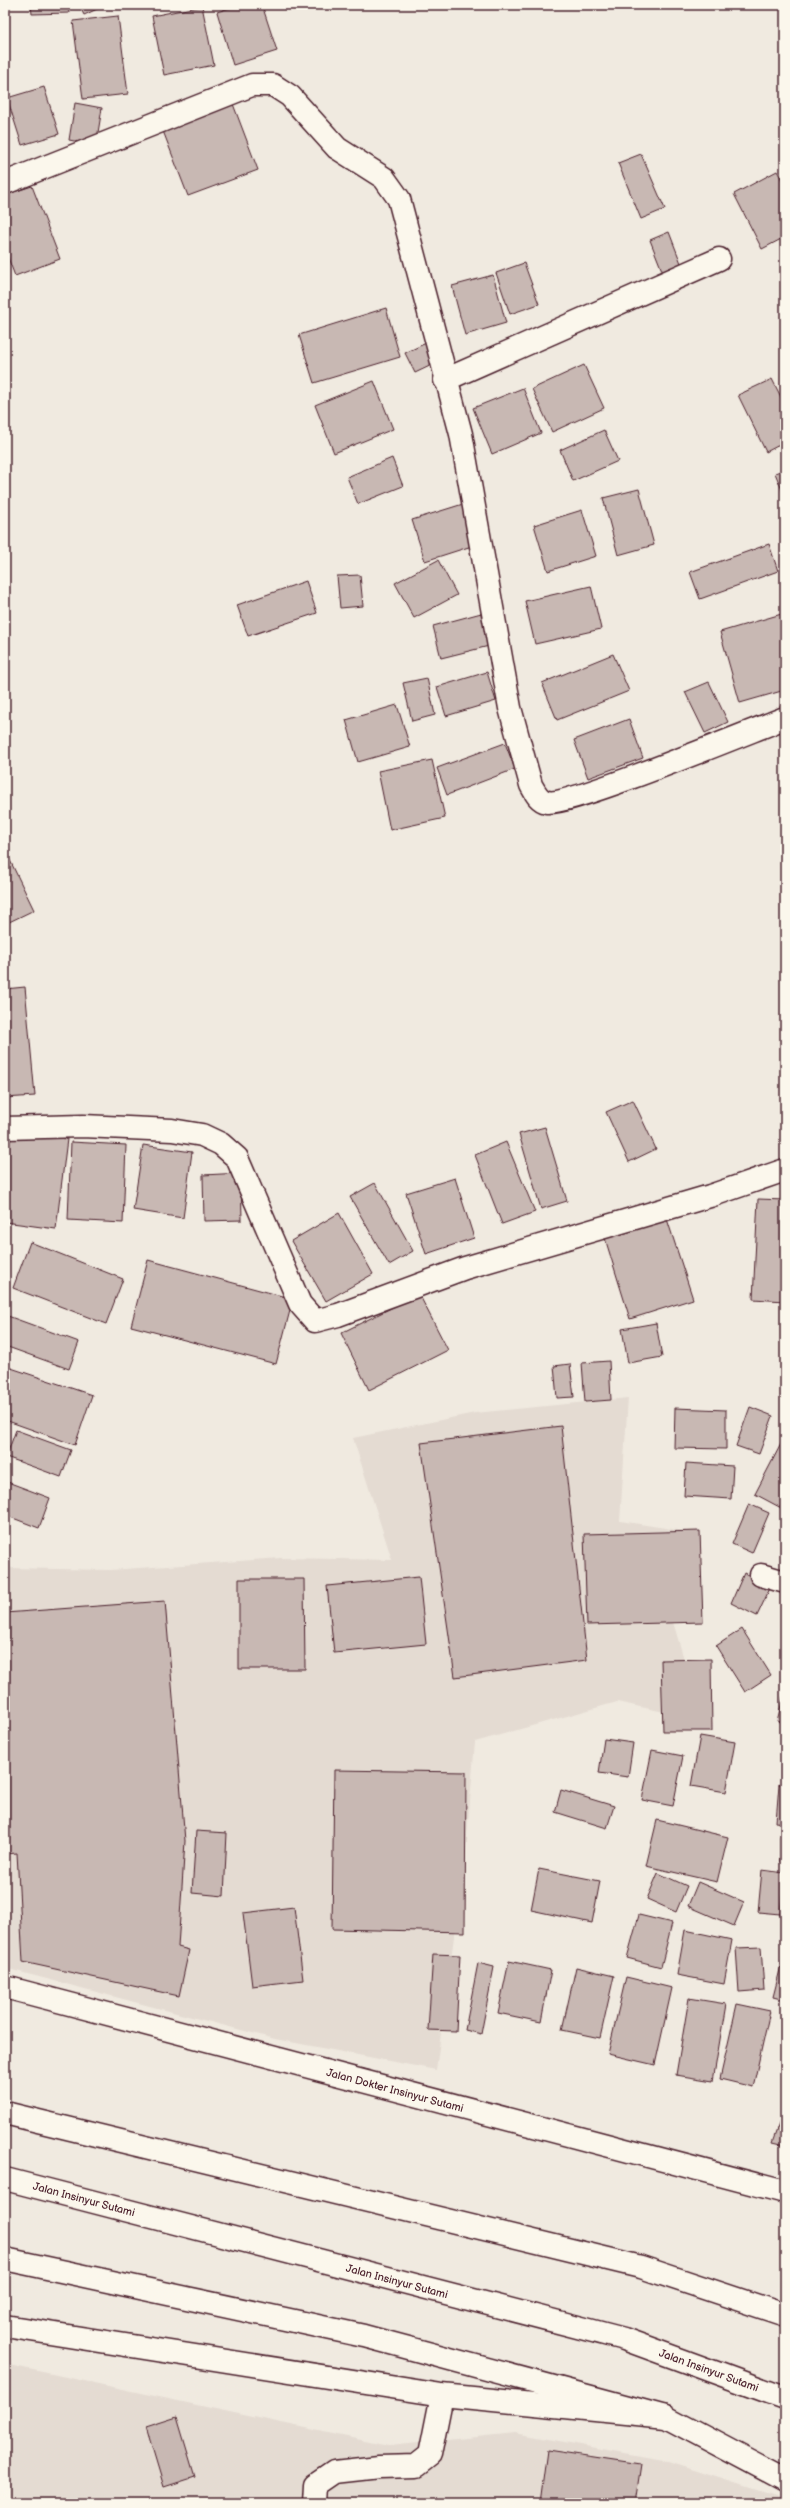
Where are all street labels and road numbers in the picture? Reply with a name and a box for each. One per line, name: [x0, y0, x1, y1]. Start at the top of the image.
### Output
street label: Jalan Dokter Insinyur Sutami: [325, 2066, 465, 2115]
street label: Jalan Insinyur Sutami: [32, 2180, 136, 2219]
street label: Jalan Insinyur Sutami: [345, 2262, 449, 2301]
street label: Jalan Insinyur Sutami: [657, 2346, 760, 2395]

